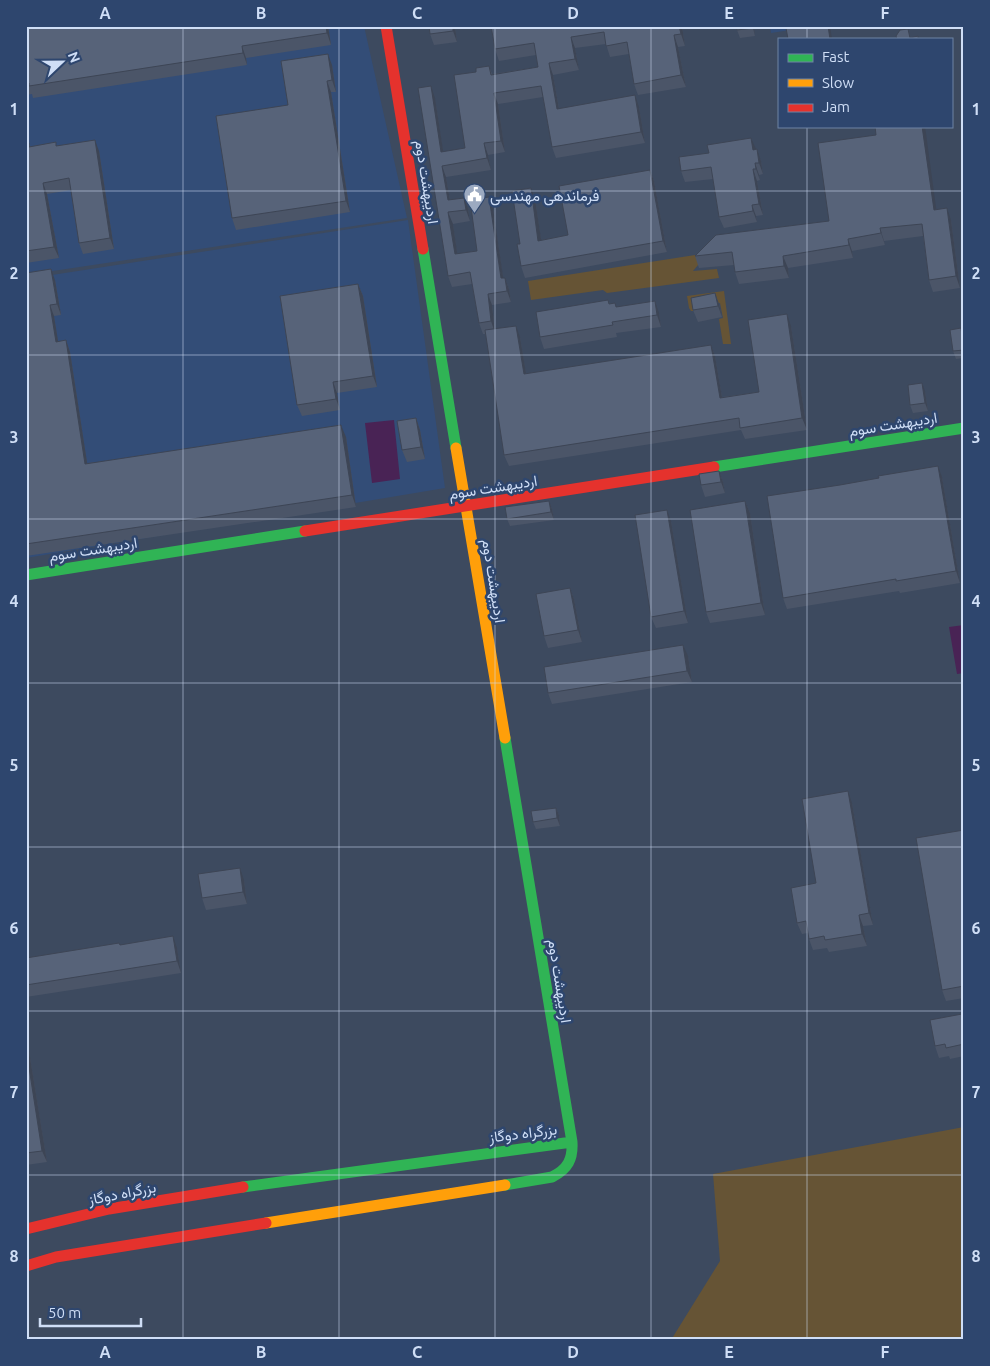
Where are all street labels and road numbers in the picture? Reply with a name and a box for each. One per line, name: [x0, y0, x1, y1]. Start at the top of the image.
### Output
street label: اردیبهشت دوم: [410, 139, 442, 226]
street label: اردیبهشت سوم: [848, 409, 939, 441]
street label: اردیبهشت سوم: [448, 472, 539, 504]
street label: اردیبهشت سوم: [48, 534, 139, 566]
street label: اردیبهشت دوم: [477, 538, 509, 625]
street label: اردیبهشت دوم: [543, 938, 575, 1025]
street label: بزرگراه دوگاز: [487, 1120, 558, 1147]
street label: بزرگراه دوگاز: [86, 1178, 157, 1209]

